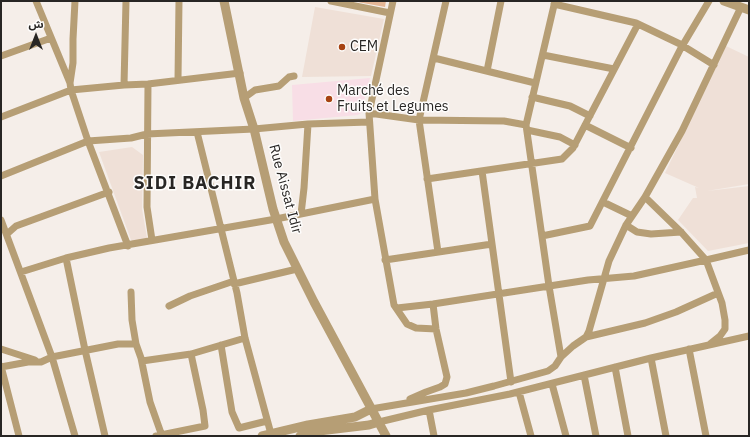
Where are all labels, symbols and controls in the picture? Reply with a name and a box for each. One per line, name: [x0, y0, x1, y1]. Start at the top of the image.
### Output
north arrow: [16, 16, 56, 56]
text: ش: [28, 17, 44, 31]
place label: CEM: [350, 39, 378, 55]
marker: CEM: [337, 42, 347, 52]
place label: Marché des Fruits et Legumes: [337, 83, 449, 116]
marker: Marché des Fruits et Legumes: [324, 94, 334, 104]
street label: Rue Aissat Idir: [265, 142, 305, 236]
district label: SIDI BACHIR: [134, 173, 256, 195]

